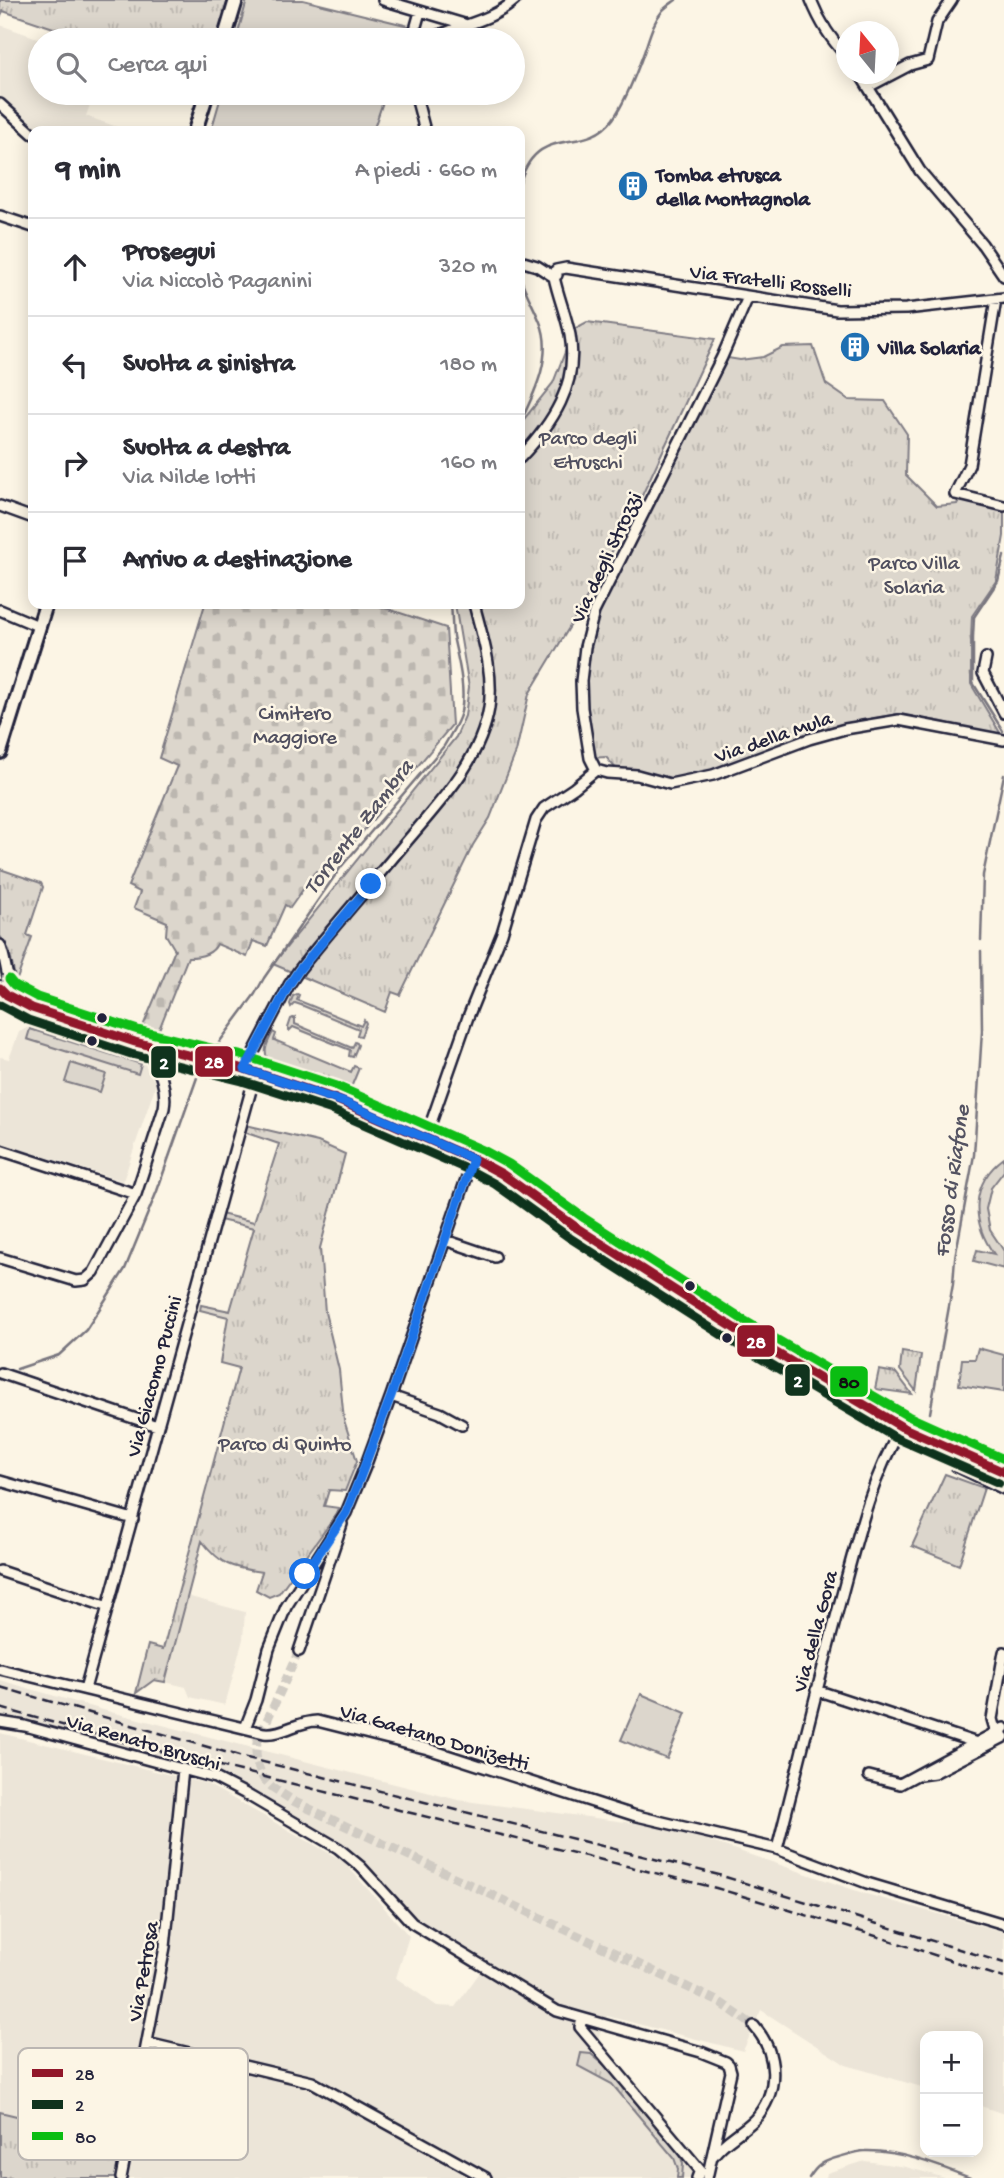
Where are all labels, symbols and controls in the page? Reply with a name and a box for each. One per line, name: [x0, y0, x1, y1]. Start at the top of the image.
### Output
north arrow: [836, 21, 899, 84]
search box: [28, 28, 525, 105]
icon: search: [52, 48, 90, 86]
text: Cerca qui: [108, 51, 208, 82]
text: 9 min: [56, 154, 120, 189]
text: A piedi · 660 m: [355, 158, 497, 185]
place label: Tomba etrusca della Montagnola: [654, 165, 811, 214]
building icon: Tomba etrusca della Montagnola: [616, 169, 650, 203]
text: Prosegui: [123, 238, 216, 269]
icon: ahead: [56, 248, 94, 286]
text: 320 m: [439, 254, 497, 281]
street label: Via Fratelli Rosselli: [687, 261, 853, 306]
text: Via Niccolò Paganini: [123, 269, 312, 296]
building icon: Villa Solaria: [838, 330, 872, 364]
place label: Villa Solaria: [877, 338, 982, 363]
icon: left: [56, 346, 94, 384]
text: Svolta a sinistra: [123, 350, 295, 381]
text: 180 m: [440, 352, 497, 379]
park label: Parco degli Etruschi: [538, 428, 637, 477]
text: Svolta a destra: [123, 434, 290, 465]
icon: right: [56, 444, 94, 482]
text: 160 m: [441, 450, 497, 477]
text: Via Nilde Iotti: [123, 465, 256, 492]
street label: Via degli Strozzi: [566, 489, 649, 629]
icon: arrive: [56, 542, 94, 580]
text: Arrivo a destinazione: [123, 546, 352, 577]
park label: Parco Villa Solaria: [868, 553, 961, 602]
park label: Cimitero Maggiore: [253, 703, 338, 752]
street label: Via della Mula: [711, 707, 837, 771]
water label: Torrente Zambra: [299, 754, 422, 901]
route end: [355, 868, 386, 899]
unlabelled marker: [95, 1011, 109, 1025]
unlabelled marker: [85, 1034, 99, 1048]
line badge: 2: [150, 1045, 177, 1079]
line badge: 28: [194, 1045, 234, 1078]
text: 28: [204, 1053, 224, 1076]
text: 2: [159, 1054, 169, 1077]
water label: Fosso di Riafone: [929, 1102, 978, 1259]
unlabelled marker: [683, 1279, 697, 1293]
street label: Via Giacomo Puccini: [123, 1294, 190, 1461]
line badge: 28: [736, 1324, 776, 1358]
unlabelled marker: [720, 1331, 734, 1345]
text: 28: [746, 1333, 766, 1356]
line badge: 2: [784, 1363, 811, 1397]
line badge: 80: [829, 1365, 869, 1398]
text: 2: [793, 1372, 803, 1395]
text: 80: [838, 1373, 860, 1396]
park label: Parco di Quinto: [217, 1434, 352, 1459]
route start: [289, 1558, 320, 1589]
street label: Via della Gora: [789, 1567, 846, 1697]
street label: Via Gaetano Donizetti: [336, 1700, 531, 1778]
street label: Via Renato Bruschi: [62, 1710, 223, 1778]
street label: Via Petrosa: [124, 1918, 167, 2025]
map controls: [920, 2031, 983, 2157]
button: +: [920, 2031, 983, 2094]
legend: [18, 2048, 248, 2160]
text: 28: [75, 2065, 95, 2088]
button: −: [920, 2094, 983, 2157]
text: 2: [75, 2096, 84, 2119]
text: 80: [75, 2128, 96, 2151]

